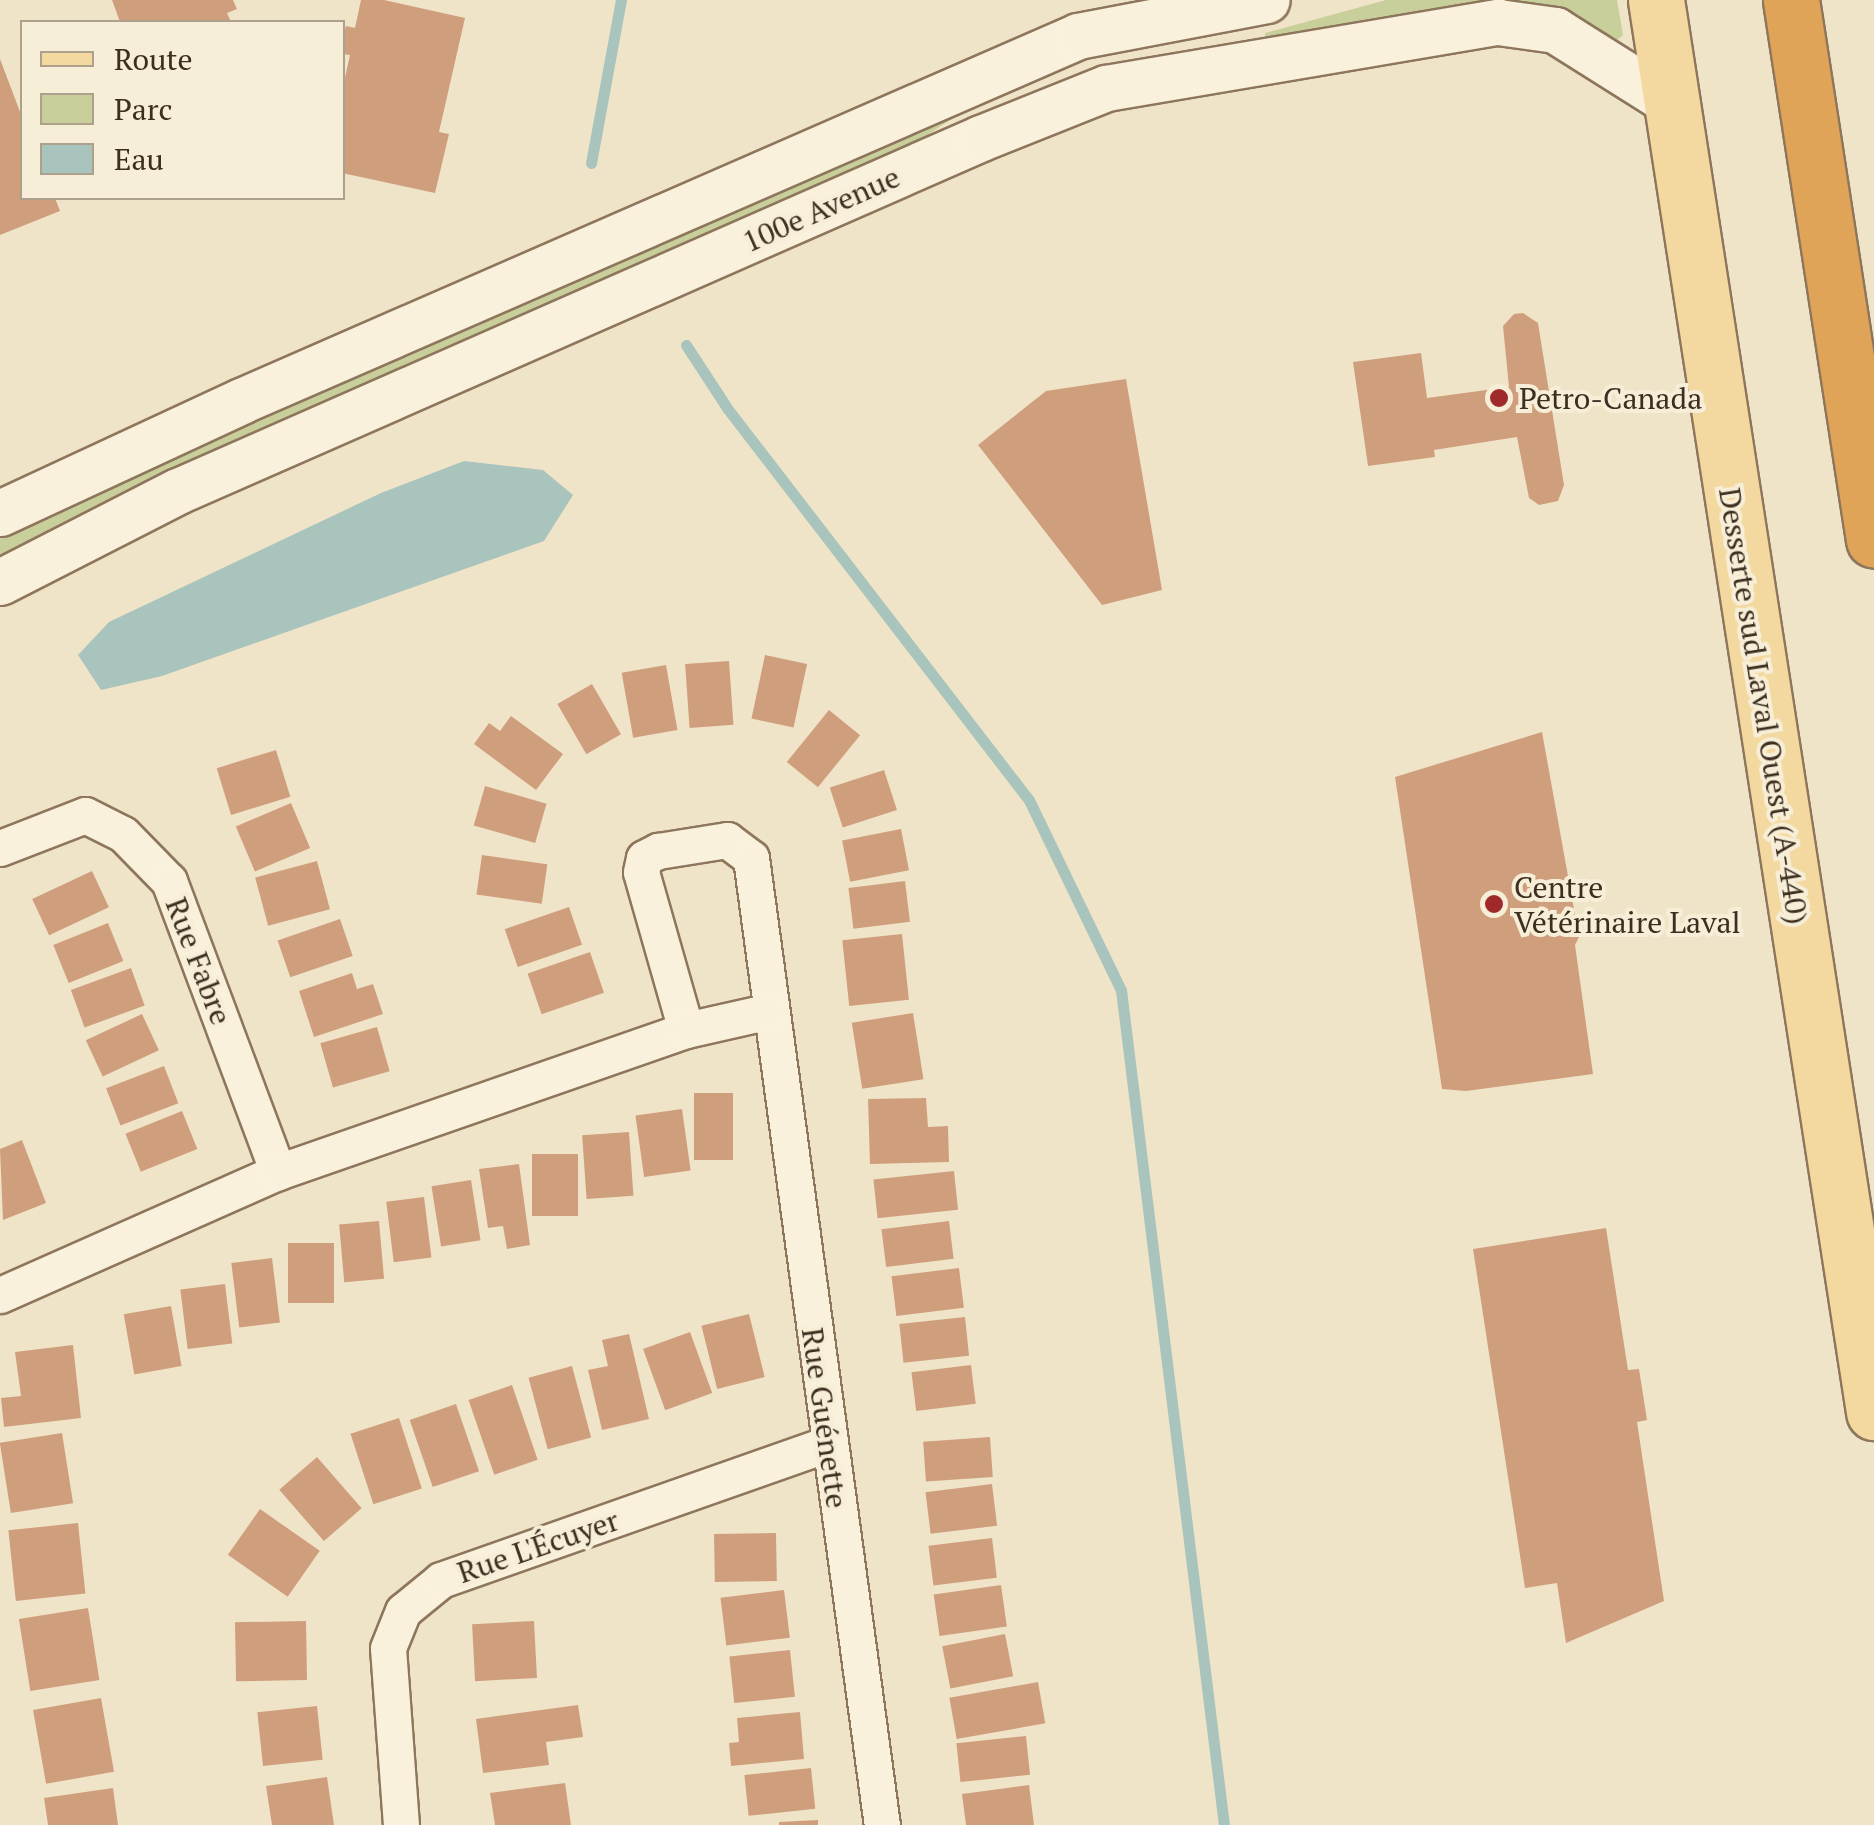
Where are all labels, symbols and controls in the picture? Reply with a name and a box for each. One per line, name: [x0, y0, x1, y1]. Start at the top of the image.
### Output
legend: [20, 20, 345, 200]
text: Route: [114, 39, 193, 79]
text: Parc: [114, 89, 173, 129]
text: Eau: [114, 139, 164, 179]
street label: 100e Avenue: [737, 158, 905, 260]
place label: Petro-Canada: [1519, 380, 1702, 416]
marker: Petro-Canada: [1488, 387, 1510, 409]
street label: Desserte sud Laval Ouest (A-440): [1712, 485, 1816, 927]
place label: Centre Vétérinaire Laval: [1514, 869, 1741, 940]
street label: Rue Fabre: [158, 892, 240, 1030]
marker: Centre Vétérinaire Laval: [1483, 893, 1505, 915]
street label: Rue Guénette: [795, 1325, 855, 1511]
street label: Rue L'Écuyer: [453, 1502, 623, 1590]

